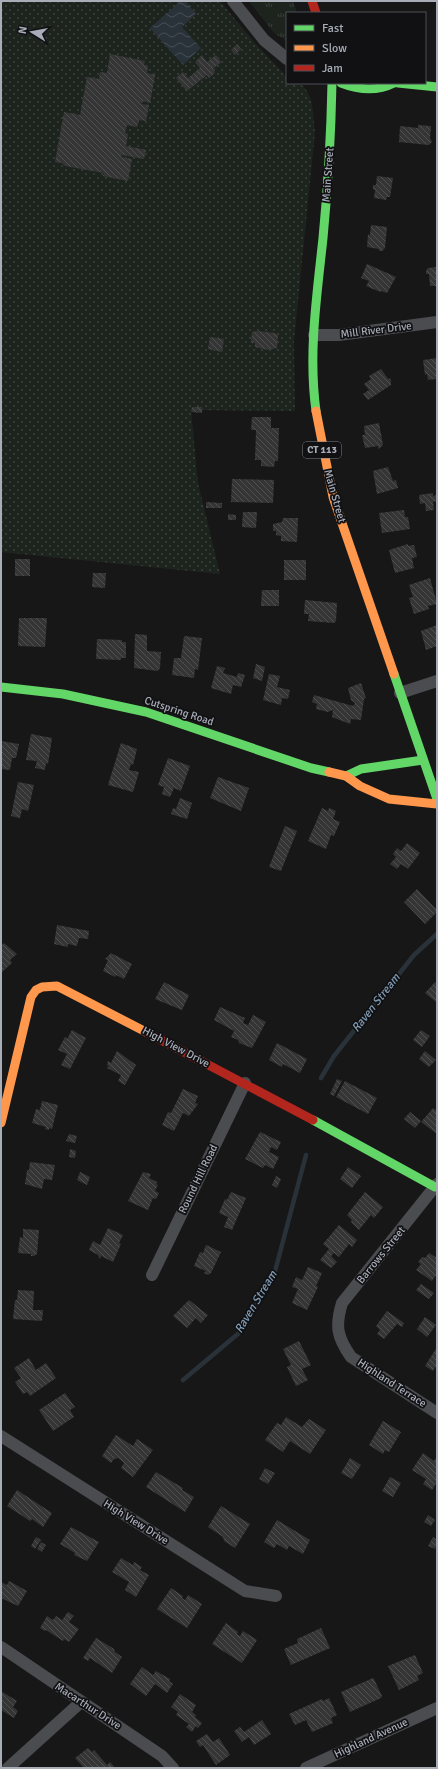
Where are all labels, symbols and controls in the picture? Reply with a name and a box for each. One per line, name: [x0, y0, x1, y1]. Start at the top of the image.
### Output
north arrow: [12, 12, 52, 52]
legend: [286, 12, 426, 84]
text: Fast: [322, 21, 343, 36]
text: N: [16, 25, 30, 35]
text: Slow: [322, 41, 347, 56]
text: Jam: [322, 61, 343, 76]
street label: Main Street: [320, 147, 336, 203]
street label: Mill River Drive: [340, 319, 412, 341]
road number: CT 113: [303, 442, 341, 458]
street label: Main Street: [321, 468, 349, 524]
street label: Cutspring Road: [143, 694, 215, 728]
water label: Raven Stream: [348, 970, 404, 1035]
street label: High View Drive: [140, 1024, 212, 1070]
street label: Round Hill Road: [176, 1142, 220, 1216]
street label: Barrows Street: [354, 1224, 408, 1286]
water label: Raven Stream: [231, 1268, 281, 1336]
street label: Highland Terrace: [355, 1356, 429, 1410]
street label: High View Drive: [101, 1497, 171, 1547]
street label: Macarthur Drive: [52, 1680, 124, 1732]
street label: Highland Avenue: [332, 1715, 410, 1761]

